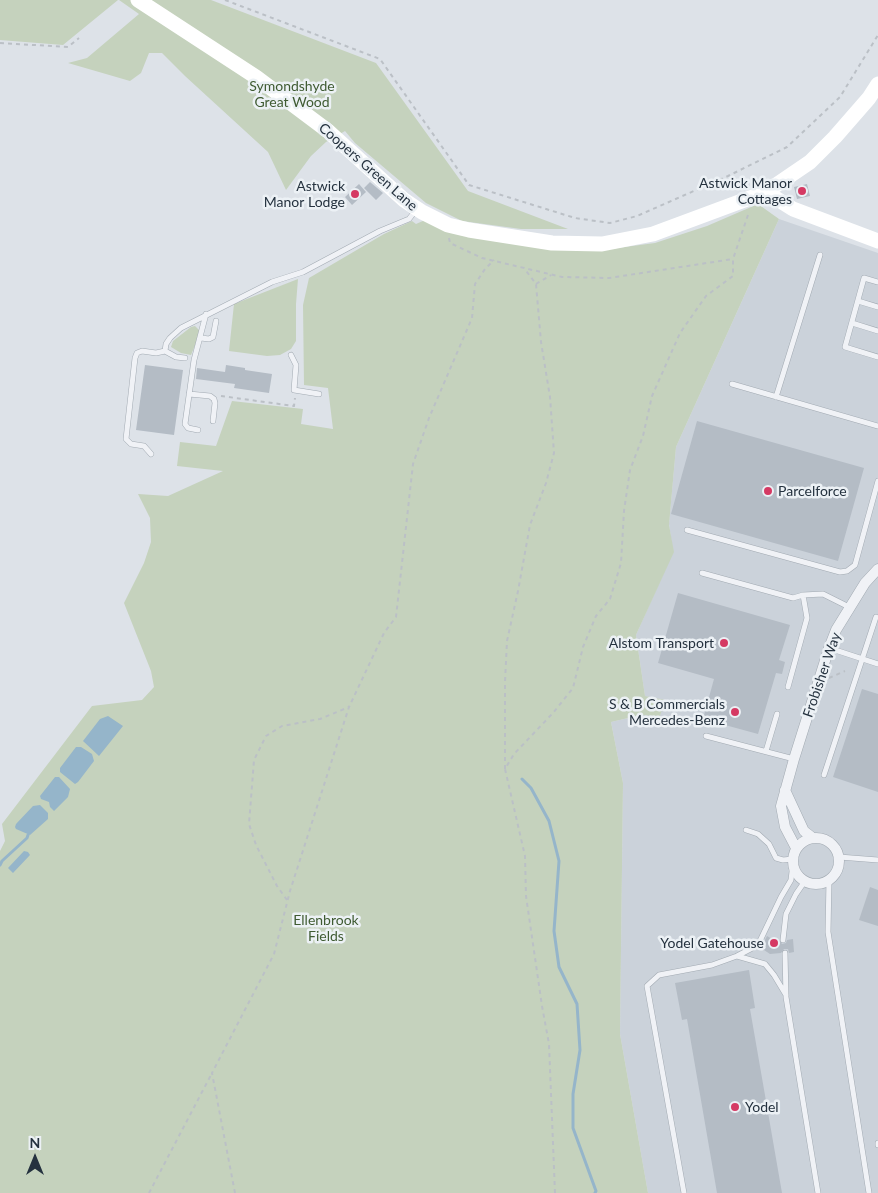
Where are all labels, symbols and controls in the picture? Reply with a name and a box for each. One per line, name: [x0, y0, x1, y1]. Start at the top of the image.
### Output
park label: Symondshyde Great Wood: [249, 78, 335, 110]
street label: Coopers Green Lane: [315, 119, 421, 215]
place label: Astwick Manor Cottages: [699, 175, 792, 208]
place label: Astwick Manor Lodge: [264, 178, 345, 210]
marker: Astwick Manor Cottages: [796, 185, 808, 197]
marker: Astwick Manor Lodge: [349, 188, 361, 200]
place label: Parcelforce: [778, 483, 847, 499]
marker: Parcelforce: [762, 485, 774, 497]
street label: Frobisher Way: [800, 630, 844, 720]
place label: Alstom Transport: [609, 635, 714, 651]
marker: Alstom Transport: [718, 637, 730, 649]
place label: S & B Commercials Mercedes-Benz: [609, 696, 725, 729]
marker: S & B Commercials Mercedes-Benz: [729, 706, 741, 718]
park label: Ellenbrook Fields: [293, 912, 359, 944]
place label: Yodel Gatehouse: [660, 935, 764, 951]
marker: Yodel Gatehouse: [768, 937, 780, 949]
place label: Yodel: [745, 1099, 779, 1115]
marker: Yodel: [729, 1101, 741, 1113]
north arrow: [10, 1133, 60, 1183]
text: N: [30, 1134, 40, 1151]

